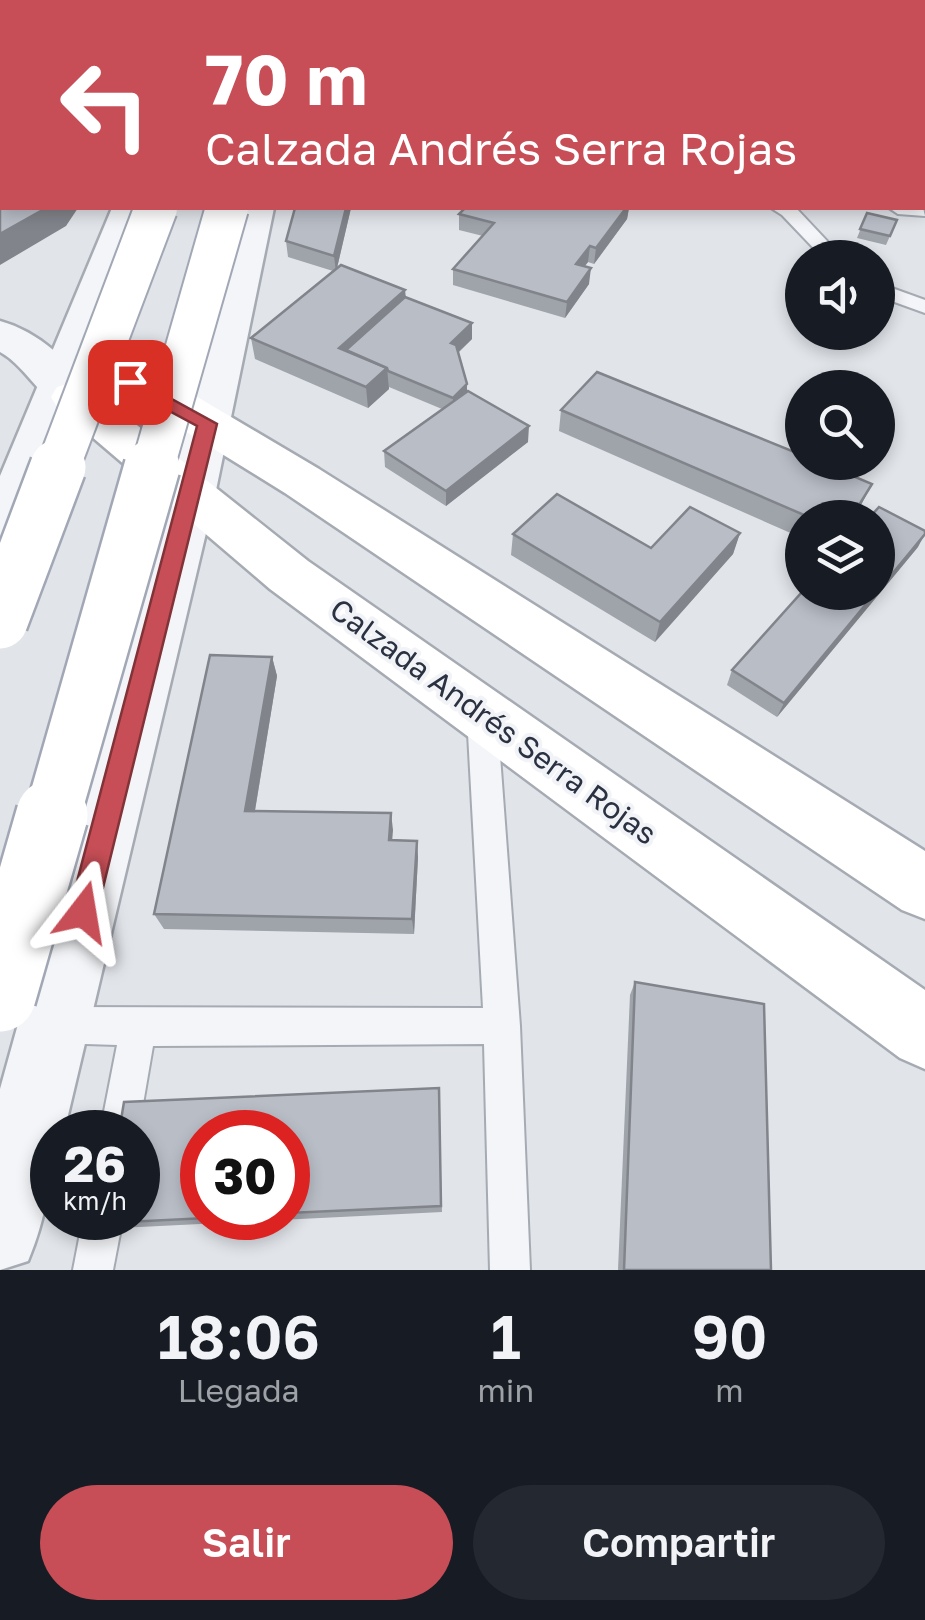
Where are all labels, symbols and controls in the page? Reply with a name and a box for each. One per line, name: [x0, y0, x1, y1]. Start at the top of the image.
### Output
text: 70 m: [205, 36, 367, 120]
icon: left: [40, 40, 170, 170]
text: Calzada Andrés Serra Rojas: [205, 121, 797, 175]
map controls: [785, 240, 895, 610]
button: sound: [785, 240, 895, 350]
pin: [88, 340, 173, 425]
icon: arrive: [103, 355, 158, 410]
button: search: [785, 370, 895, 480]
button: layers: [785, 500, 895, 610]
street label: Calzada Andrés Serra Rojas: [323, 591, 664, 852]
position arrow: [31, 860, 135, 964]
speed limit sign: 30: [180, 1110, 310, 1240]
text: 26: [64, 1133, 126, 1193]
text: km/h: [63, 1185, 127, 1216]
text: 18:06: [158, 1300, 320, 1372]
text: 1: [491, 1300, 521, 1372]
text: 90: [692, 1300, 767, 1372]
text: Llegada: [178, 1371, 300, 1409]
text: min: [478, 1371, 534, 1409]
text: m: [715, 1371, 744, 1409]
button: Salir: [40, 1485, 453, 1600]
button: Compartir: [473, 1485, 885, 1600]

